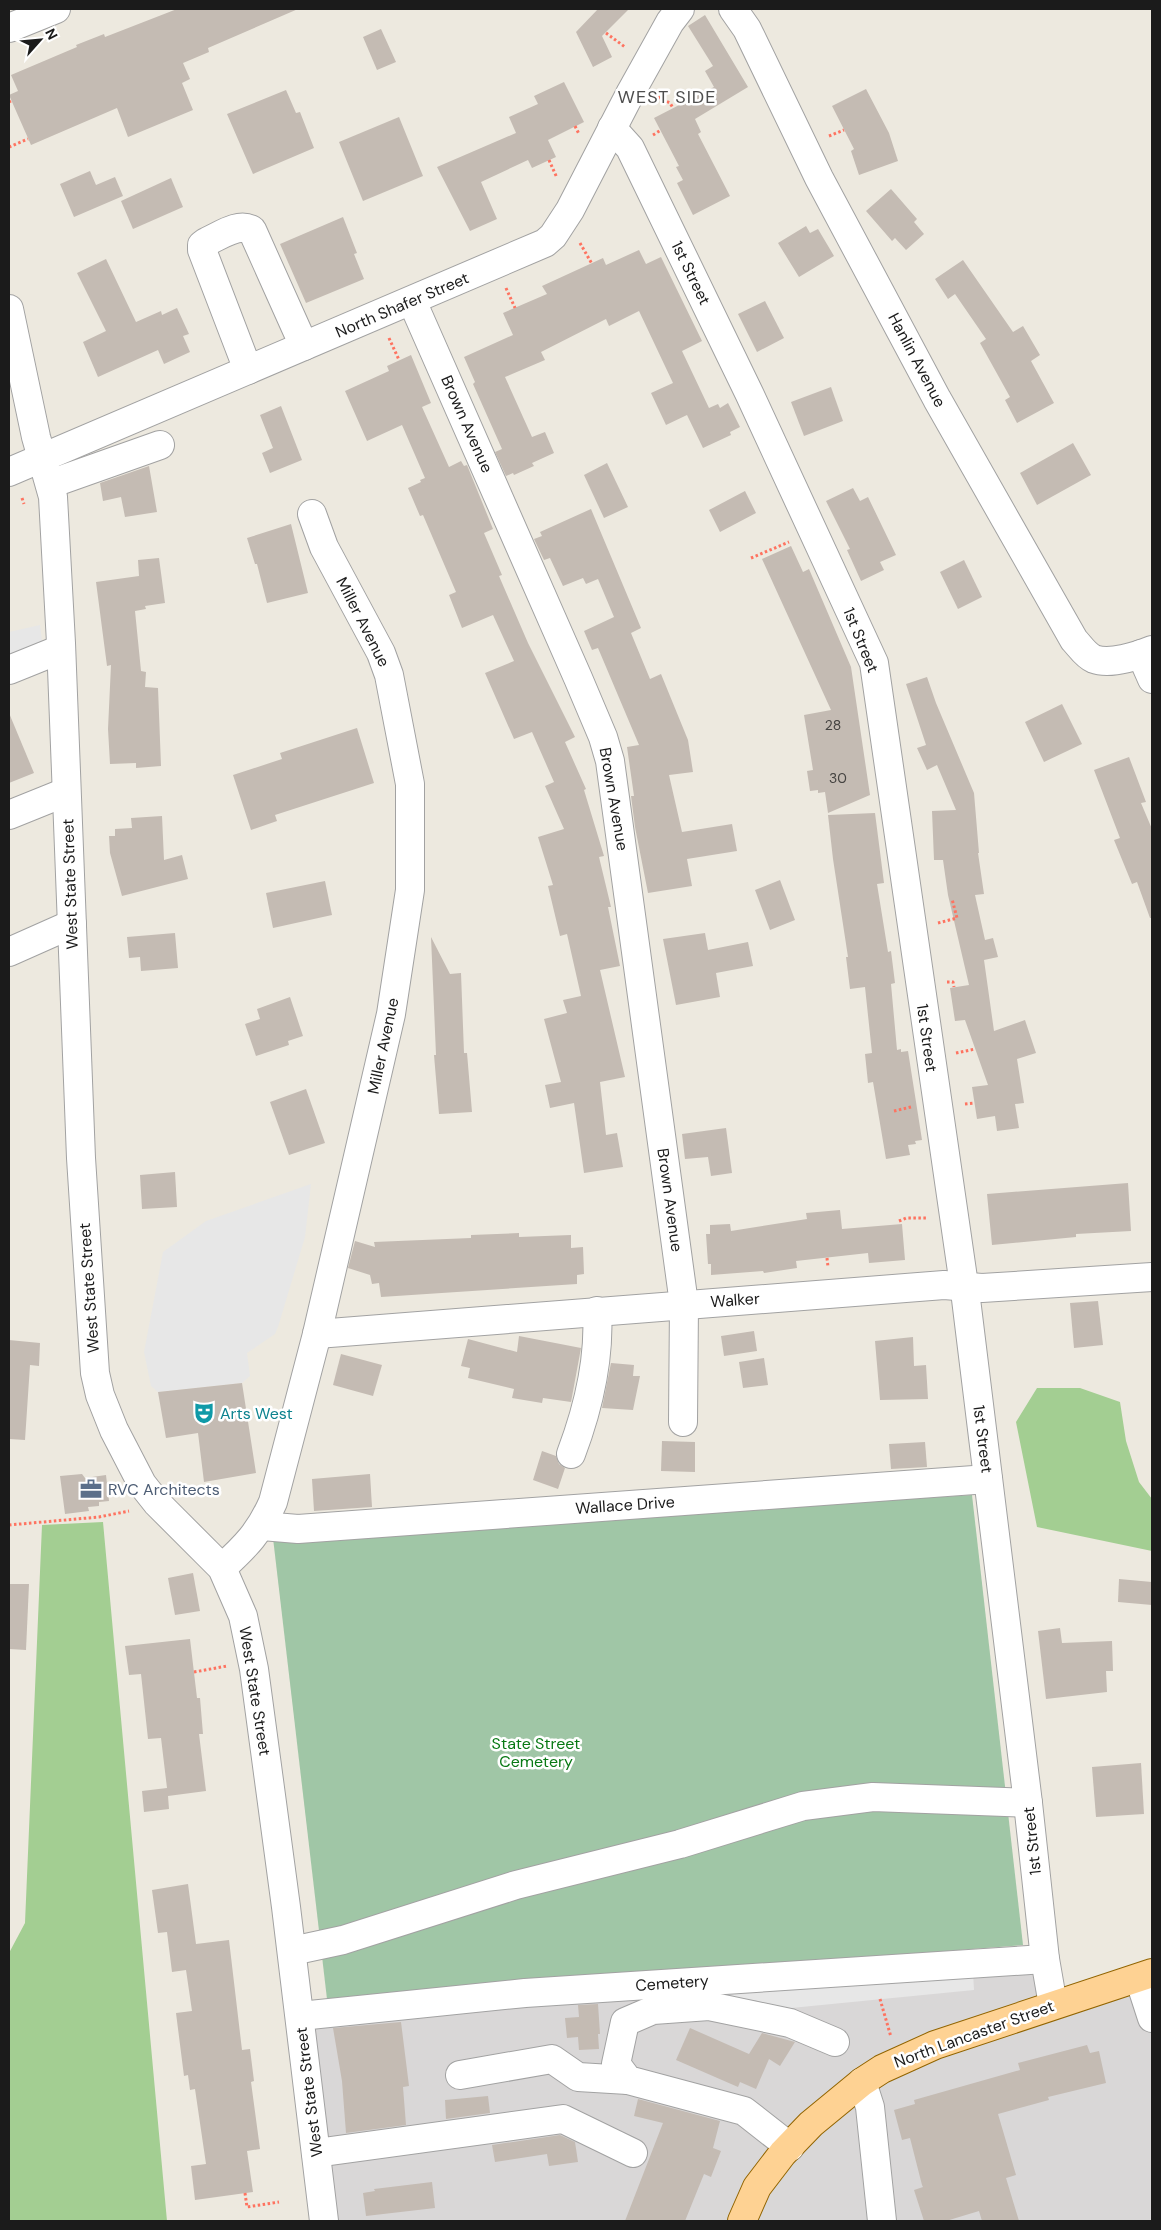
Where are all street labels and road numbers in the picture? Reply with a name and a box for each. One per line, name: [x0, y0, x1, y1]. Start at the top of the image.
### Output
street label: 1st Street: [667, 238, 715, 308]
street label: North Shafer Street: [332, 267, 472, 343]
street label: Hanlin Avenue: [883, 309, 951, 411]
street label: Brown Avenue: [436, 372, 498, 476]
street label: Miller Avenue: [331, 574, 395, 670]
street label: 1st Street: [838, 604, 884, 676]
street label: Brown Avenue: [595, 746, 633, 852]
street label: West State Street: [57, 818, 83, 950]
street label: Miller Avenue: [363, 996, 403, 1096]
street label: 1st Street: [912, 1003, 942, 1073]
street label: Brown Avenue: [652, 1147, 688, 1253]
street label: West State Street: [74, 1222, 104, 1354]
street label: Walker: [710, 1288, 760, 1312]
street label: 1st Street: [968, 1404, 998, 1474]
street label: Wallace Drive: [575, 1491, 675, 1519]
street label: West State Street: [234, 1625, 276, 1757]
street label: 1st Street: [1018, 1806, 1046, 1876]
street label: Cemetery: [635, 1970, 710, 1996]
street label: North Lancaster Street: [891, 1995, 1057, 2073]
street label: West State Street: [291, 2026, 327, 2158]

